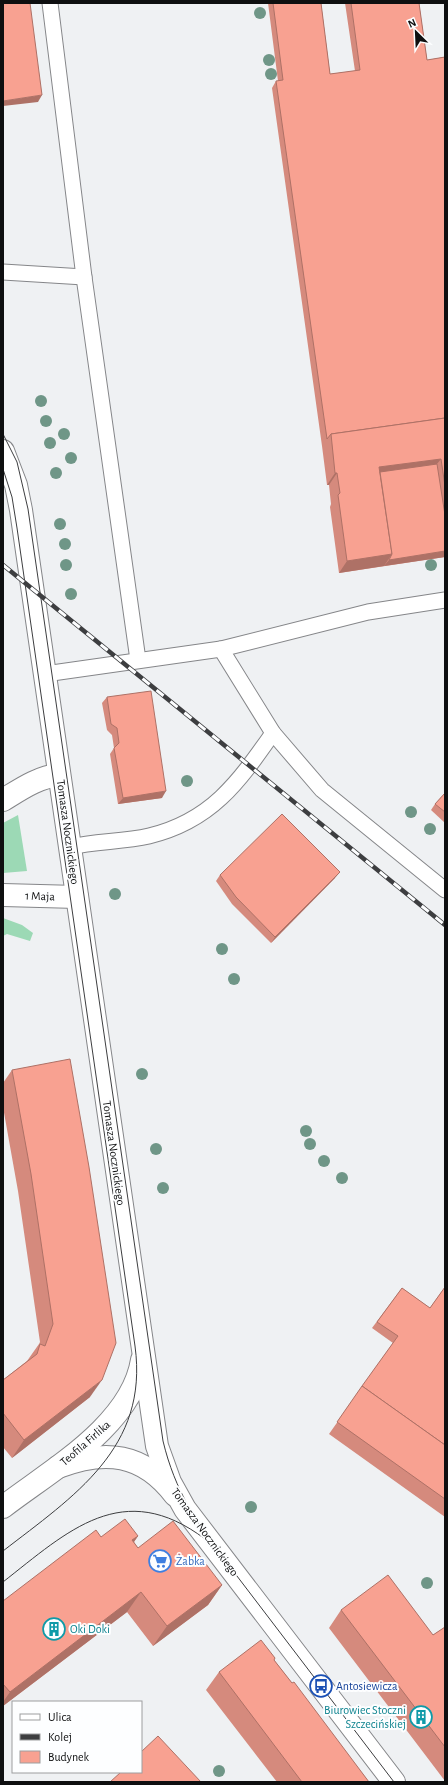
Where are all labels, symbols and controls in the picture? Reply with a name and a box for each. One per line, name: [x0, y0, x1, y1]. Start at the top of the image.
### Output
north arrow: [396, 12, 436, 52]
text: N: [406, 17, 418, 30]
street label: Tomasza Nocznickiego: [55, 779, 81, 885]
street label: 1 Maja: [25, 889, 56, 904]
street label: Tomasza Nocznickiego: [101, 1100, 127, 1206]
street label: Teofila Firlika: [58, 1418, 113, 1468]
street label: Tomasza Nocznickiego: [169, 1486, 241, 1578]
supermarket icon: Żabka: [147, 1548, 173, 1574]
place label: Żabka: [176, 1554, 205, 1567]
building icon: Oki Doki: [41, 1616, 67, 1642]
place label: Oki Doki: [70, 1623, 110, 1635]
bus stop icon: Antosiewicza: [308, 1673, 334, 1699]
place label: Antosiewicza: [336, 1680, 398, 1692]
legend: [12, 1701, 142, 1773]
place label: Biurowiec Stoczni Szczecińskiej: [324, 1704, 406, 1731]
building icon: Biurowiec Stoczni Szczecińskiej: [408, 1704, 434, 1730]
text: Ulica: [48, 1711, 72, 1723]
text: Kolej: [48, 1731, 72, 1744]
text: Budynek: [48, 1751, 90, 1764]

